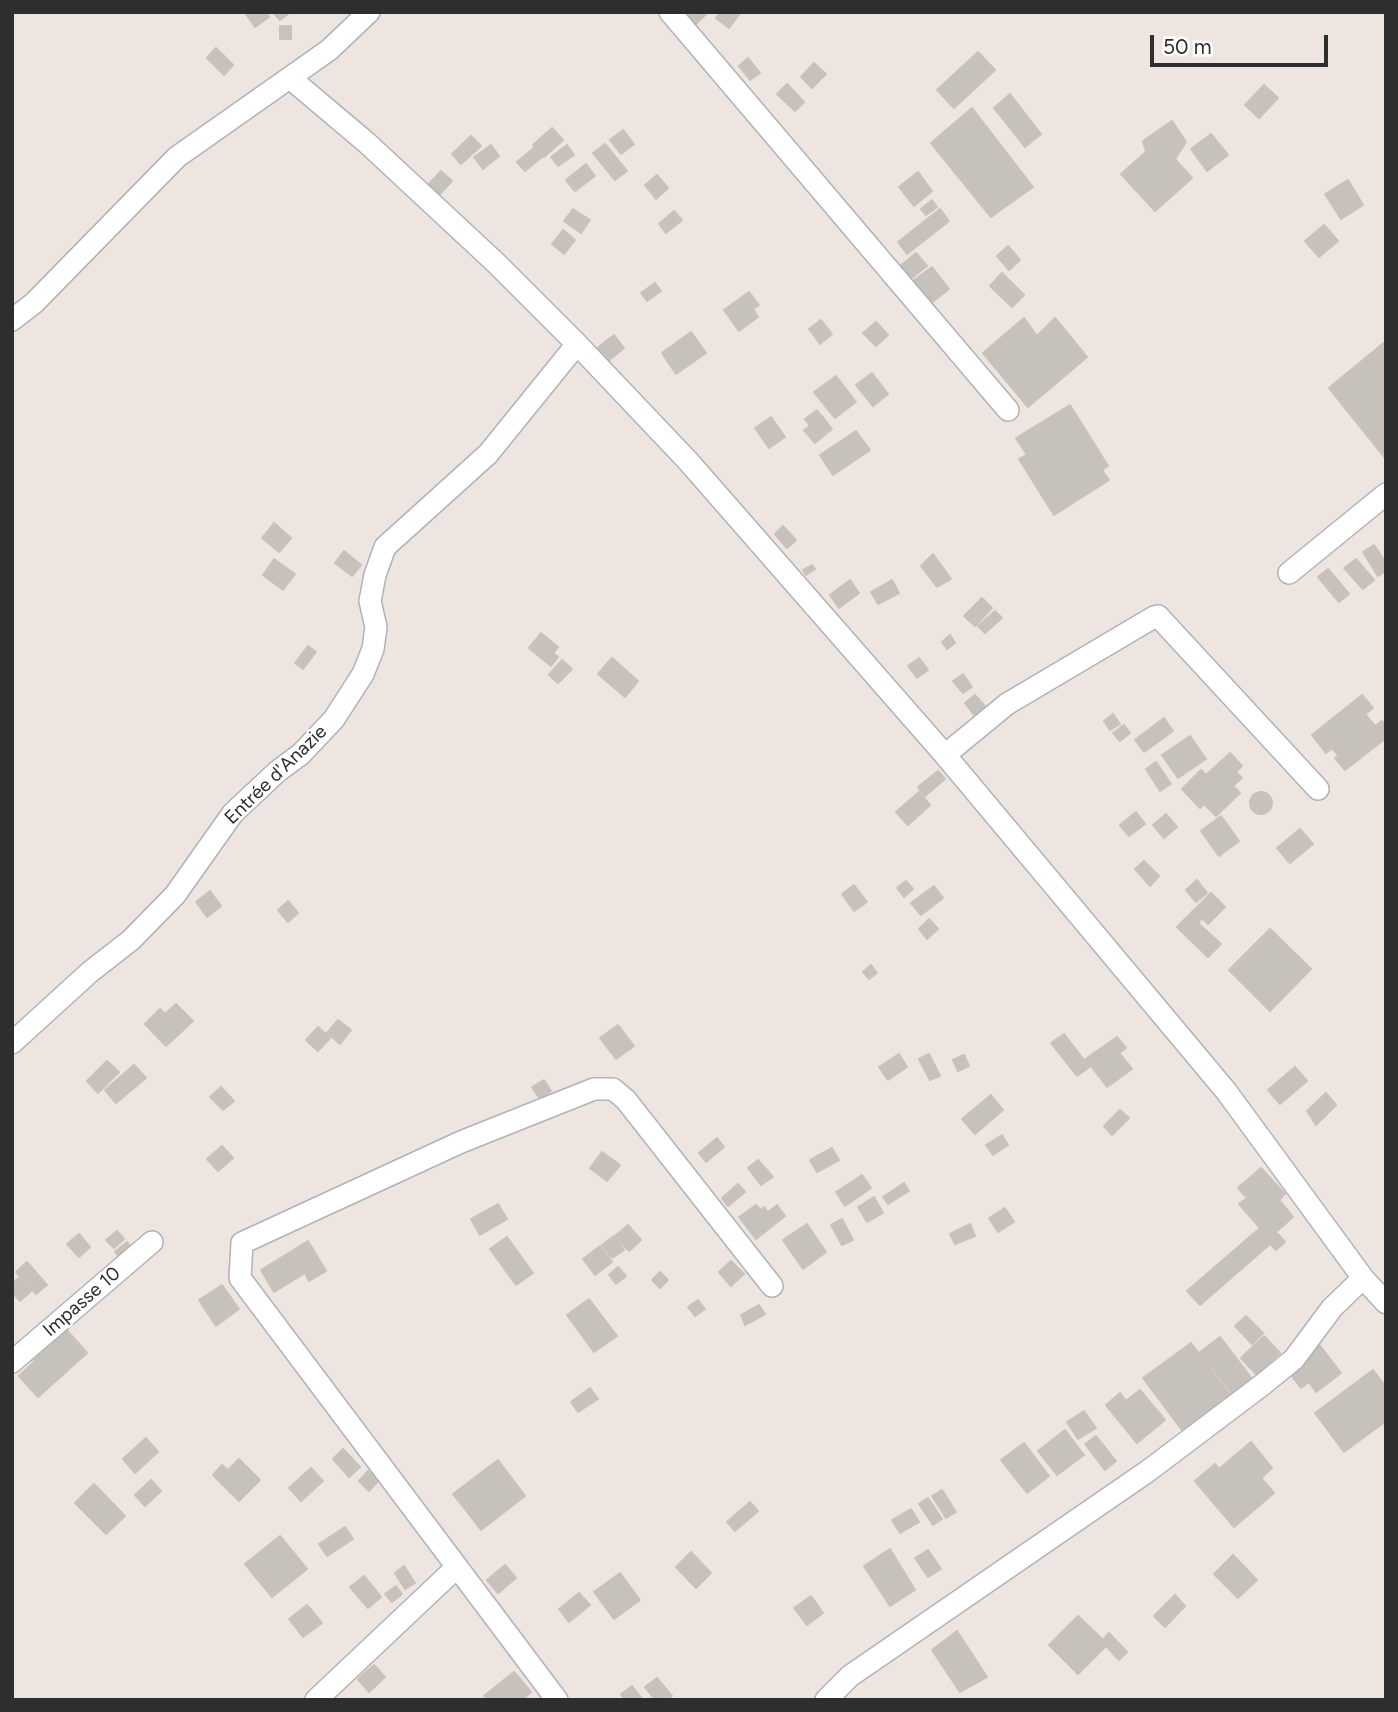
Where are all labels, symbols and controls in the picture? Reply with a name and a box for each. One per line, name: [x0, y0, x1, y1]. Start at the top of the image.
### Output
scale bar: [1153, 21, 1332, 65]
text: 50 m: [1163, 34, 1212, 59]
street label: Entrée d'Anazie: [220, 721, 332, 829]
street label: Impasse 10: [39, 1262, 125, 1342]

